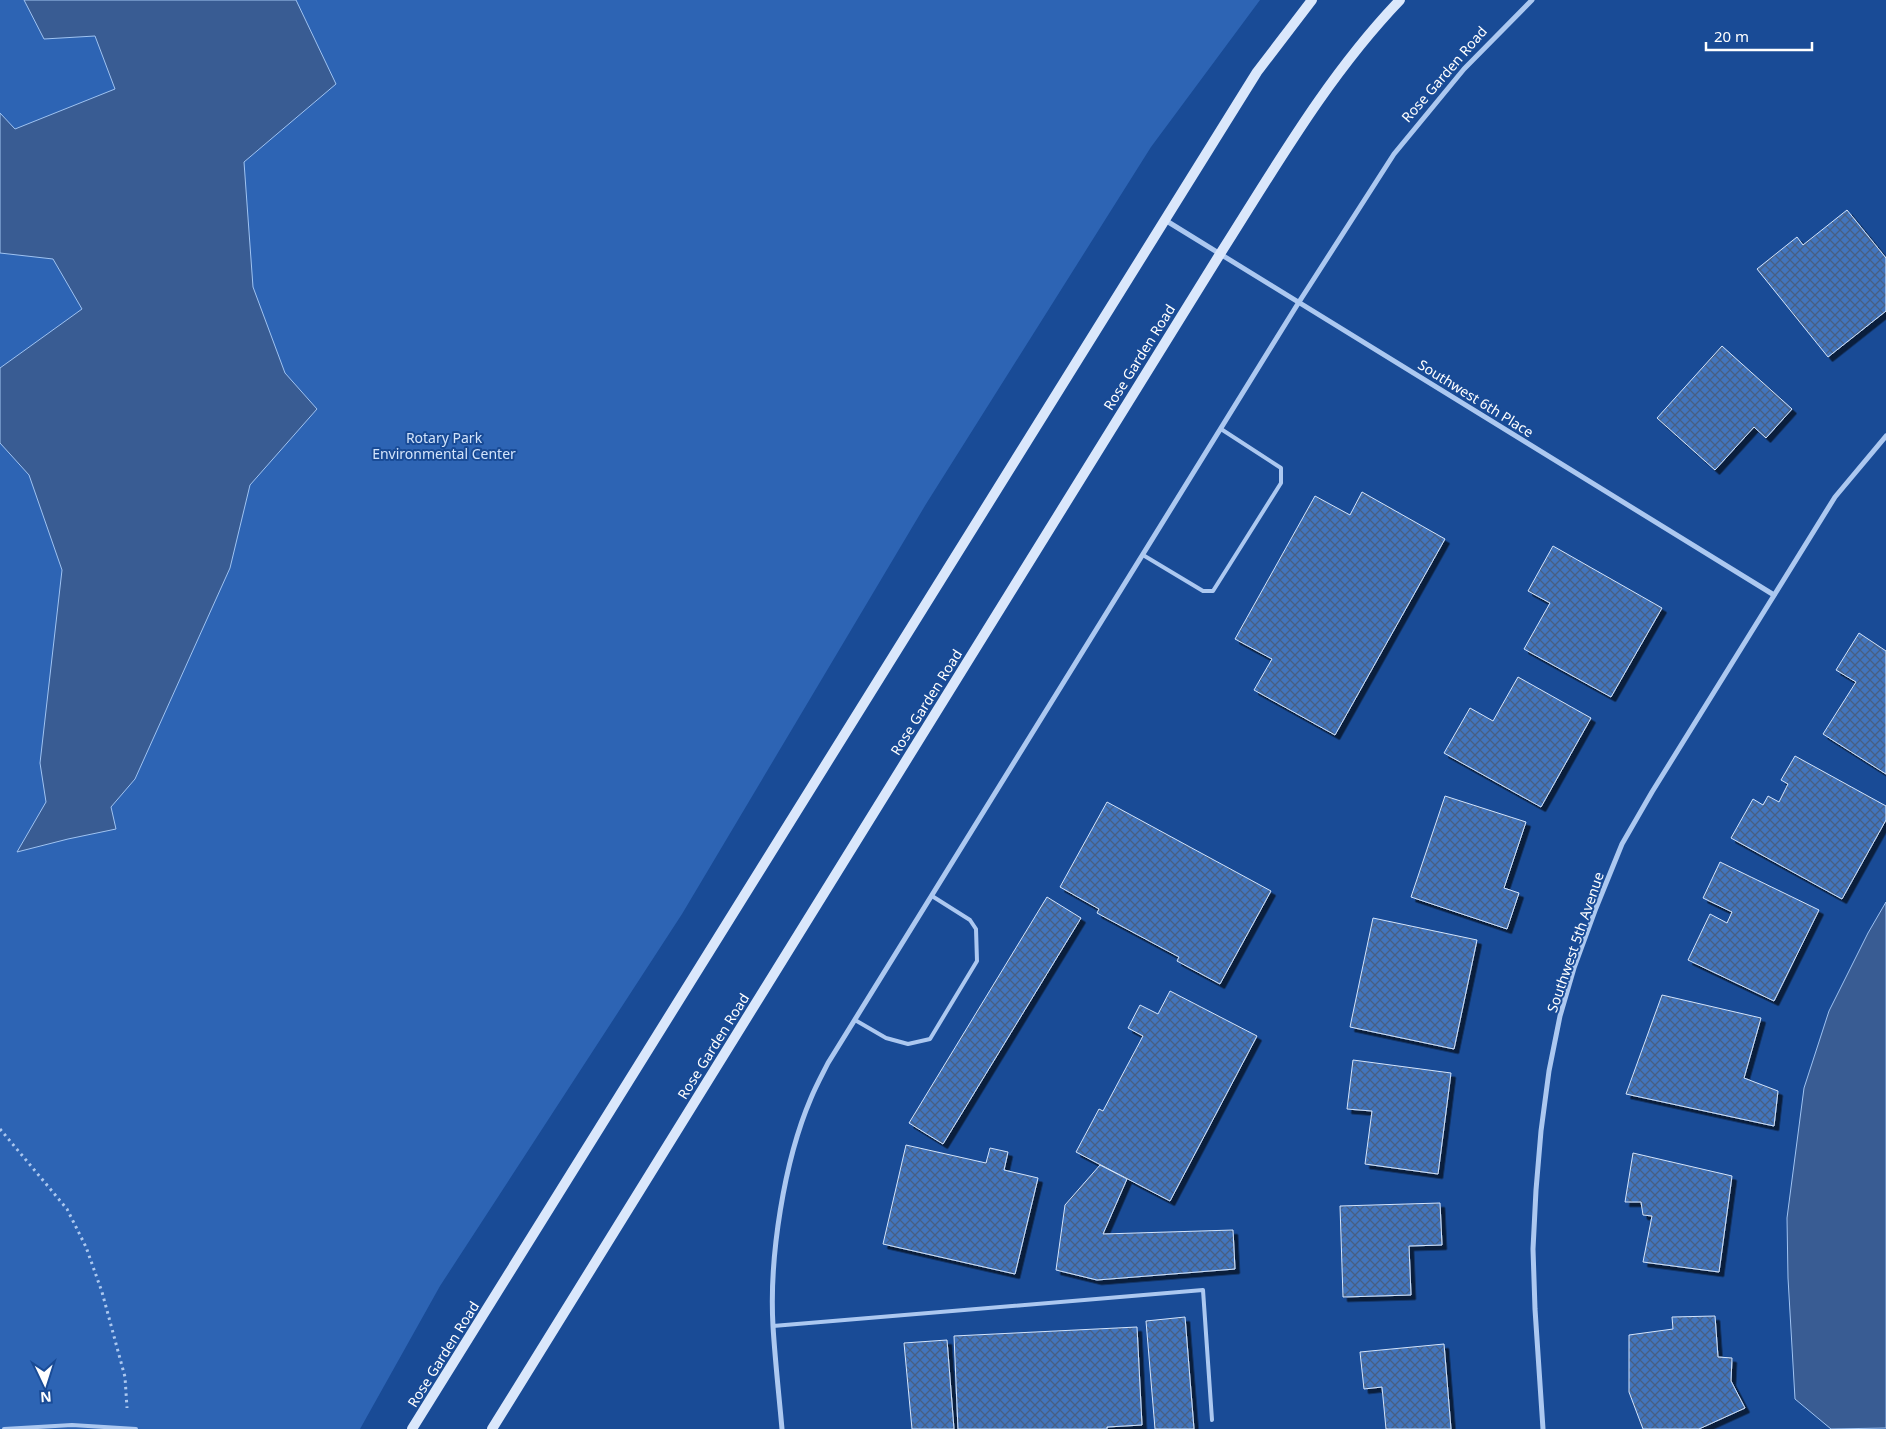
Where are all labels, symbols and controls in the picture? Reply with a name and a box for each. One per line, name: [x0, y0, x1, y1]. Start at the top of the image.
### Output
scale bar: [1706, 20, 1812, 52]
street label: Rose Garden Road: [1397, 22, 1491, 126]
text: 20 m: [1714, 26, 1749, 46]
street label: Rose Garden Road: [1099, 300, 1179, 414]
street label: Southwest 6th Place: [1415, 355, 1537, 441]
park label: Rotary Park Environmental Center: [372, 428, 516, 463]
street label: Rose Garden Road: [886, 645, 966, 759]
street label: Southwest 5th Avenue: [1542, 869, 1608, 1015]
street label: Rose Garden Road: [673, 989, 753, 1103]
street label: Rose Garden Road: [403, 1297, 483, 1411]
north arrow: [20, 1359, 70, 1409]
text: N: [40, 1388, 52, 1407]

